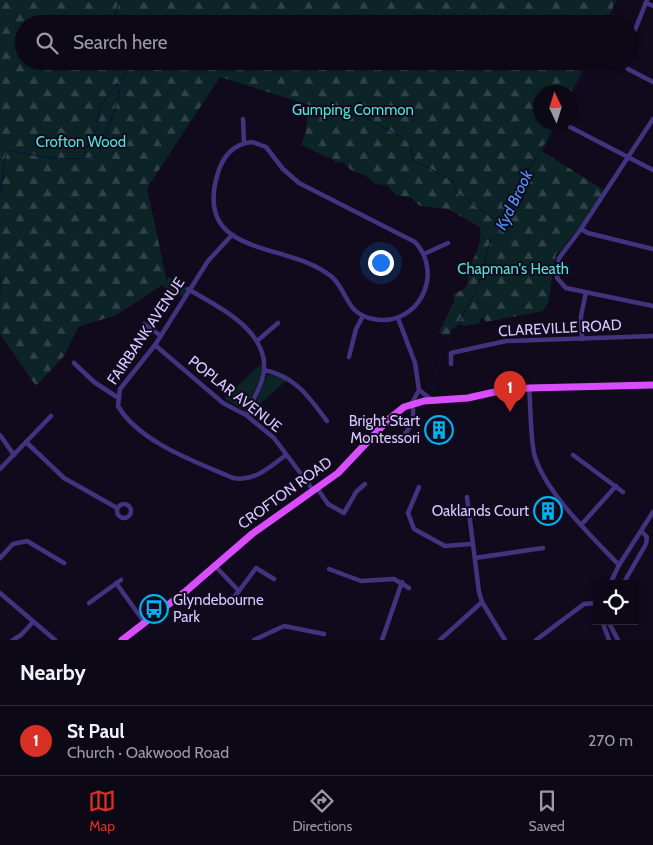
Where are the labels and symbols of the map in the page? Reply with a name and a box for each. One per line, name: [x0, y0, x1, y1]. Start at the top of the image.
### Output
north arrow: [533, 85, 578, 130]
park label: Gumping Common: [292, 101, 414, 119]
park label: Crofton Wood: [36, 133, 126, 151]
water label: Kyd Brook: [491, 166, 537, 233]
your location: [368, 250, 394, 276]
park label: Chapman's Heath: [457, 260, 569, 278]
street label: FAIRBANK AVENUE: [103, 274, 189, 388]
street label: CLAREVILLE ROAD: [498, 316, 622, 340]
street label: POPLAR AVENUE: [185, 352, 285, 436]
pin: 1: [494, 371, 526, 412]
place label: Bright Start Montessori: [349, 412, 420, 447]
building icon: Bright Start Montessori: [424, 415, 454, 445]
street label: CROFTON ROAD: [235, 453, 335, 533]
building icon: Oaklands Court: [533, 496, 563, 526]
place label: Oaklands Court: [432, 502, 529, 520]
place label: Glyndebourne Park: [173, 591, 264, 626]
bus stop icon: Glyndebourne Park: [139, 594, 169, 624]

